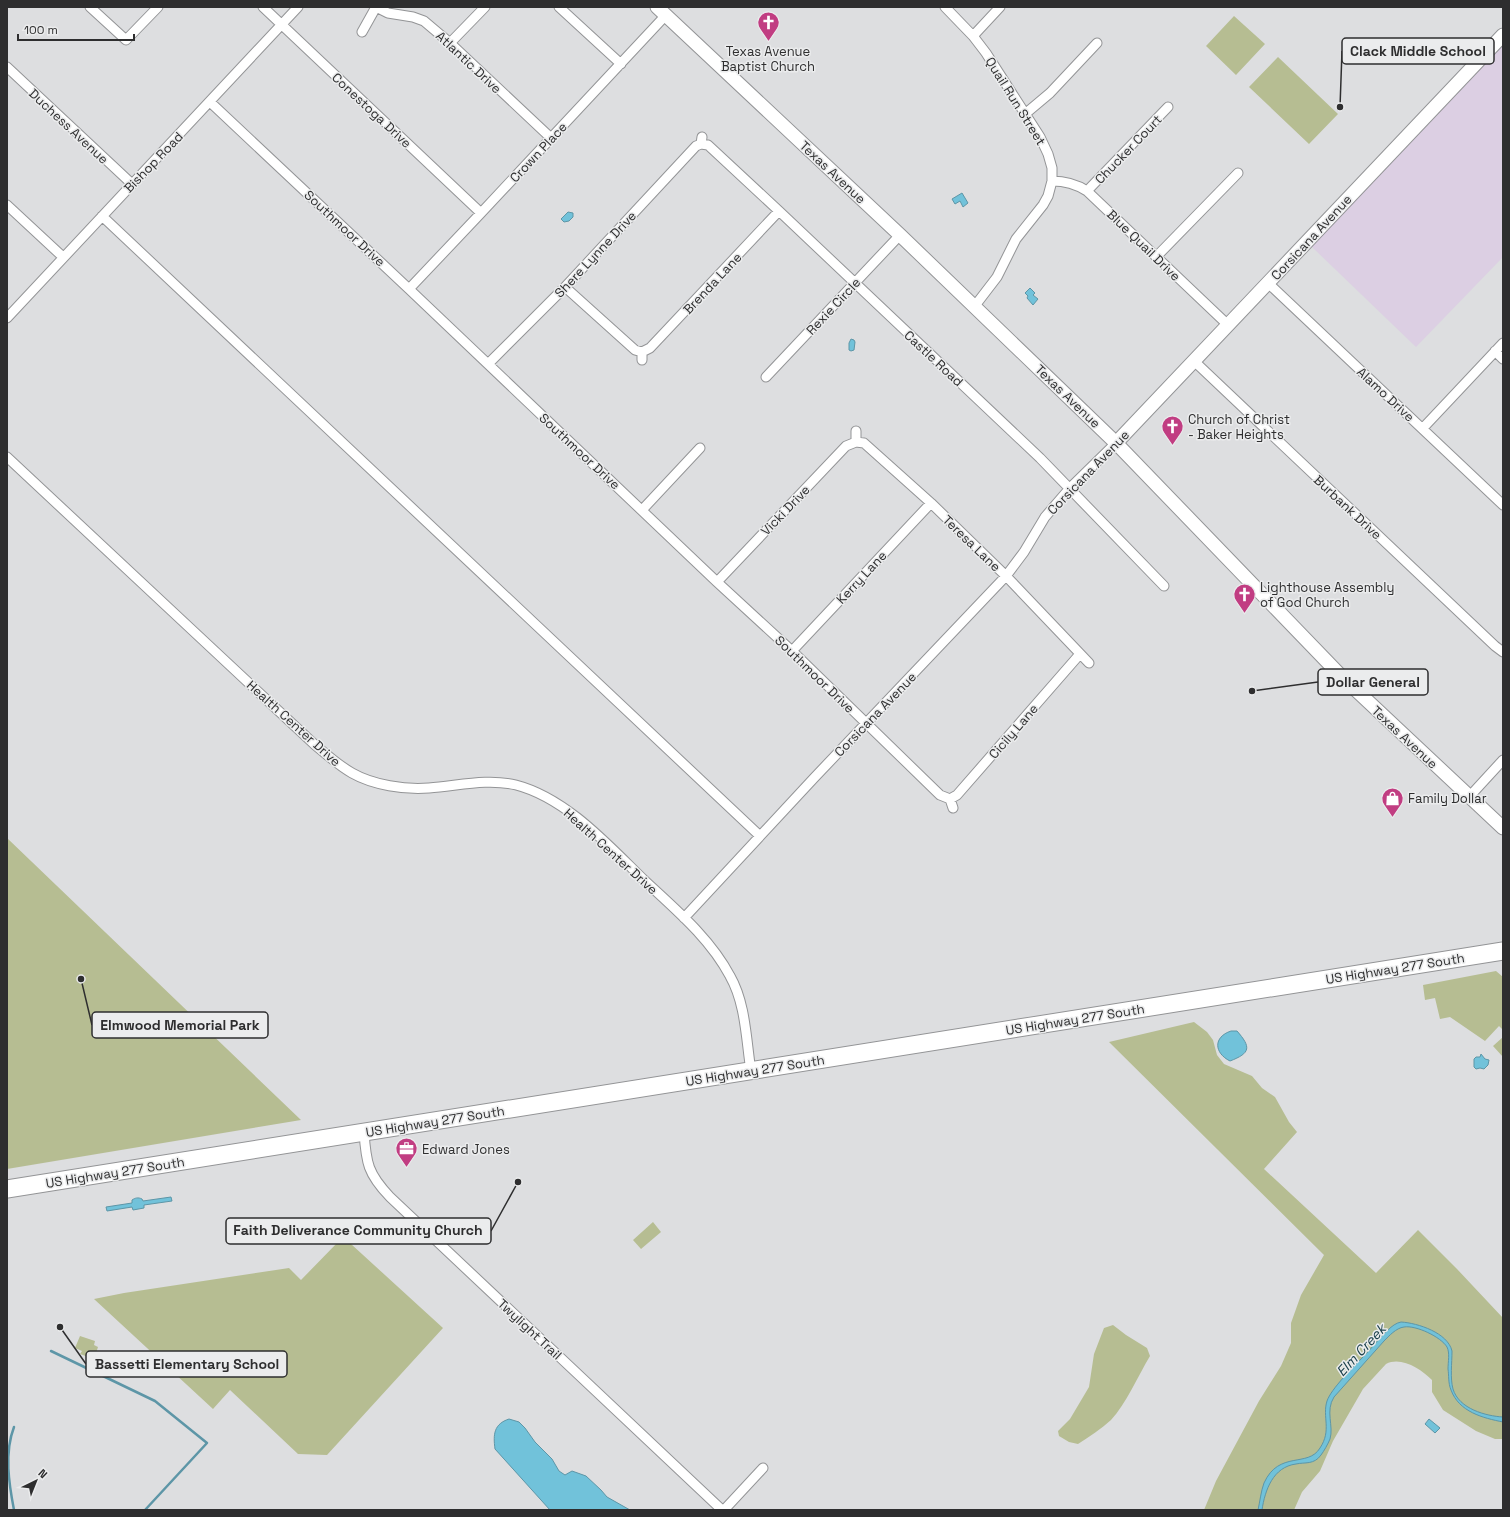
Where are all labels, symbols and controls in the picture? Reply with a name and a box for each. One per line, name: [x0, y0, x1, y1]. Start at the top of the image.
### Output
church icon: Texas Avenue Baptist Church: [755, 10, 781, 43]
scale bar: [18, 16, 134, 42]
text: 100 m: [24, 22, 58, 38]
street label: Atlantic Drive: [432, 28, 505, 97]
callout: Clack Middle School: [1342, 38, 1494, 64]
text: Clack Middle School: [1350, 42, 1486, 60]
place label: Texas Avenue Baptist Church: [721, 43, 815, 75]
street label: Quail Run Street: [982, 54, 1050, 149]
street label: Conestoga Drive: [328, 69, 415, 152]
street label: Duchess Avenue: [25, 85, 112, 168]
street label: Chucker Court: [1091, 111, 1166, 188]
street label: Crown Place: [506, 119, 571, 186]
street label: Bishop Road: [120, 128, 187, 196]
street label: Texas Avenue: [796, 137, 869, 207]
street label: Southmoor Drive: [301, 186, 389, 270]
street label: Corsicana Avenue: [1267, 191, 1355, 284]
street label: Blue Quail Drive: [1103, 206, 1184, 285]
street label: Shere Lynne Drive: [551, 207, 640, 301]
street label: Brenda Lane: [679, 249, 745, 318]
street label: Rexie Circle: [803, 274, 864, 339]
street label: Castle Road: [901, 327, 967, 390]
street label: Texas Avenue: [1031, 361, 1104, 432]
street label: Alamo Drive: [1353, 363, 1418, 425]
street label: Southmoor Drive: [536, 409, 624, 493]
place label: Church of Christ - Baker Heights: [1188, 411, 1290, 443]
church icon: Church of Christ - Baker Heights: [1160, 413, 1186, 446]
street label: Corsicana Avenue: [1044, 427, 1133, 518]
street label: Burbank Drive: [1310, 472, 1385, 543]
street label: Vicki Drive: [757, 482, 814, 539]
street label: Teresa Lane: [939, 511, 1004, 575]
street label: Kerry Lane: [832, 547, 890, 608]
place label: Lighthouse Assembly of God Church: [1260, 579, 1394, 611]
church icon: Lighthouse Assembly of God Church: [1232, 581, 1258, 614]
street label: Southmoor Drive: [771, 632, 858, 717]
street label: Corsicana Avenue: [831, 669, 920, 760]
callout: Dollar General: [1318, 669, 1428, 695]
text: Dollar General: [1326, 673, 1420, 691]
street label: Health Center Drive: [243, 677, 344, 770]
street label: Cicily Lane: [985, 700, 1042, 762]
street label: Texas Avenue: [1368, 702, 1441, 772]
shop icon: Family Dollar: [1380, 785, 1406, 818]
place label: Family Dollar: [1408, 790, 1487, 807]
street label: Health Center Drive: [560, 805, 661, 898]
street label: US Highway 277 South: [1324, 949, 1466, 988]
street label: US Highway 277 South: [1004, 1000, 1146, 1039]
callout: Elmwood Memorial Park: [92, 1012, 268, 1038]
text: Elmwood Memorial Park: [100, 1016, 260, 1034]
street label: US Highway 277 South: [684, 1051, 826, 1090]
street label: US Highway 277 South: [364, 1102, 506, 1141]
office icon: Edward Jones: [393, 1136, 419, 1169]
place label: Edward Jones: [422, 1141, 510, 1158]
street label: US Highway 277 South: [44, 1153, 186, 1192]
callout: Faith Deliverance Community Church: [226, 1218, 491, 1244]
text: Faith Deliverance Community Church: [233, 1221, 483, 1239]
street label: Twylight Trail: [494, 1295, 565, 1363]
water label: Elm Creek: [1332, 1319, 1391, 1380]
callout: Bassetti Elementary School: [86, 1351, 287, 1377]
text: Bassetti Elementary School: [95, 1355, 279, 1373]
north arrow: [16, 1461, 56, 1501]
text: N: [35, 1466, 50, 1481]

